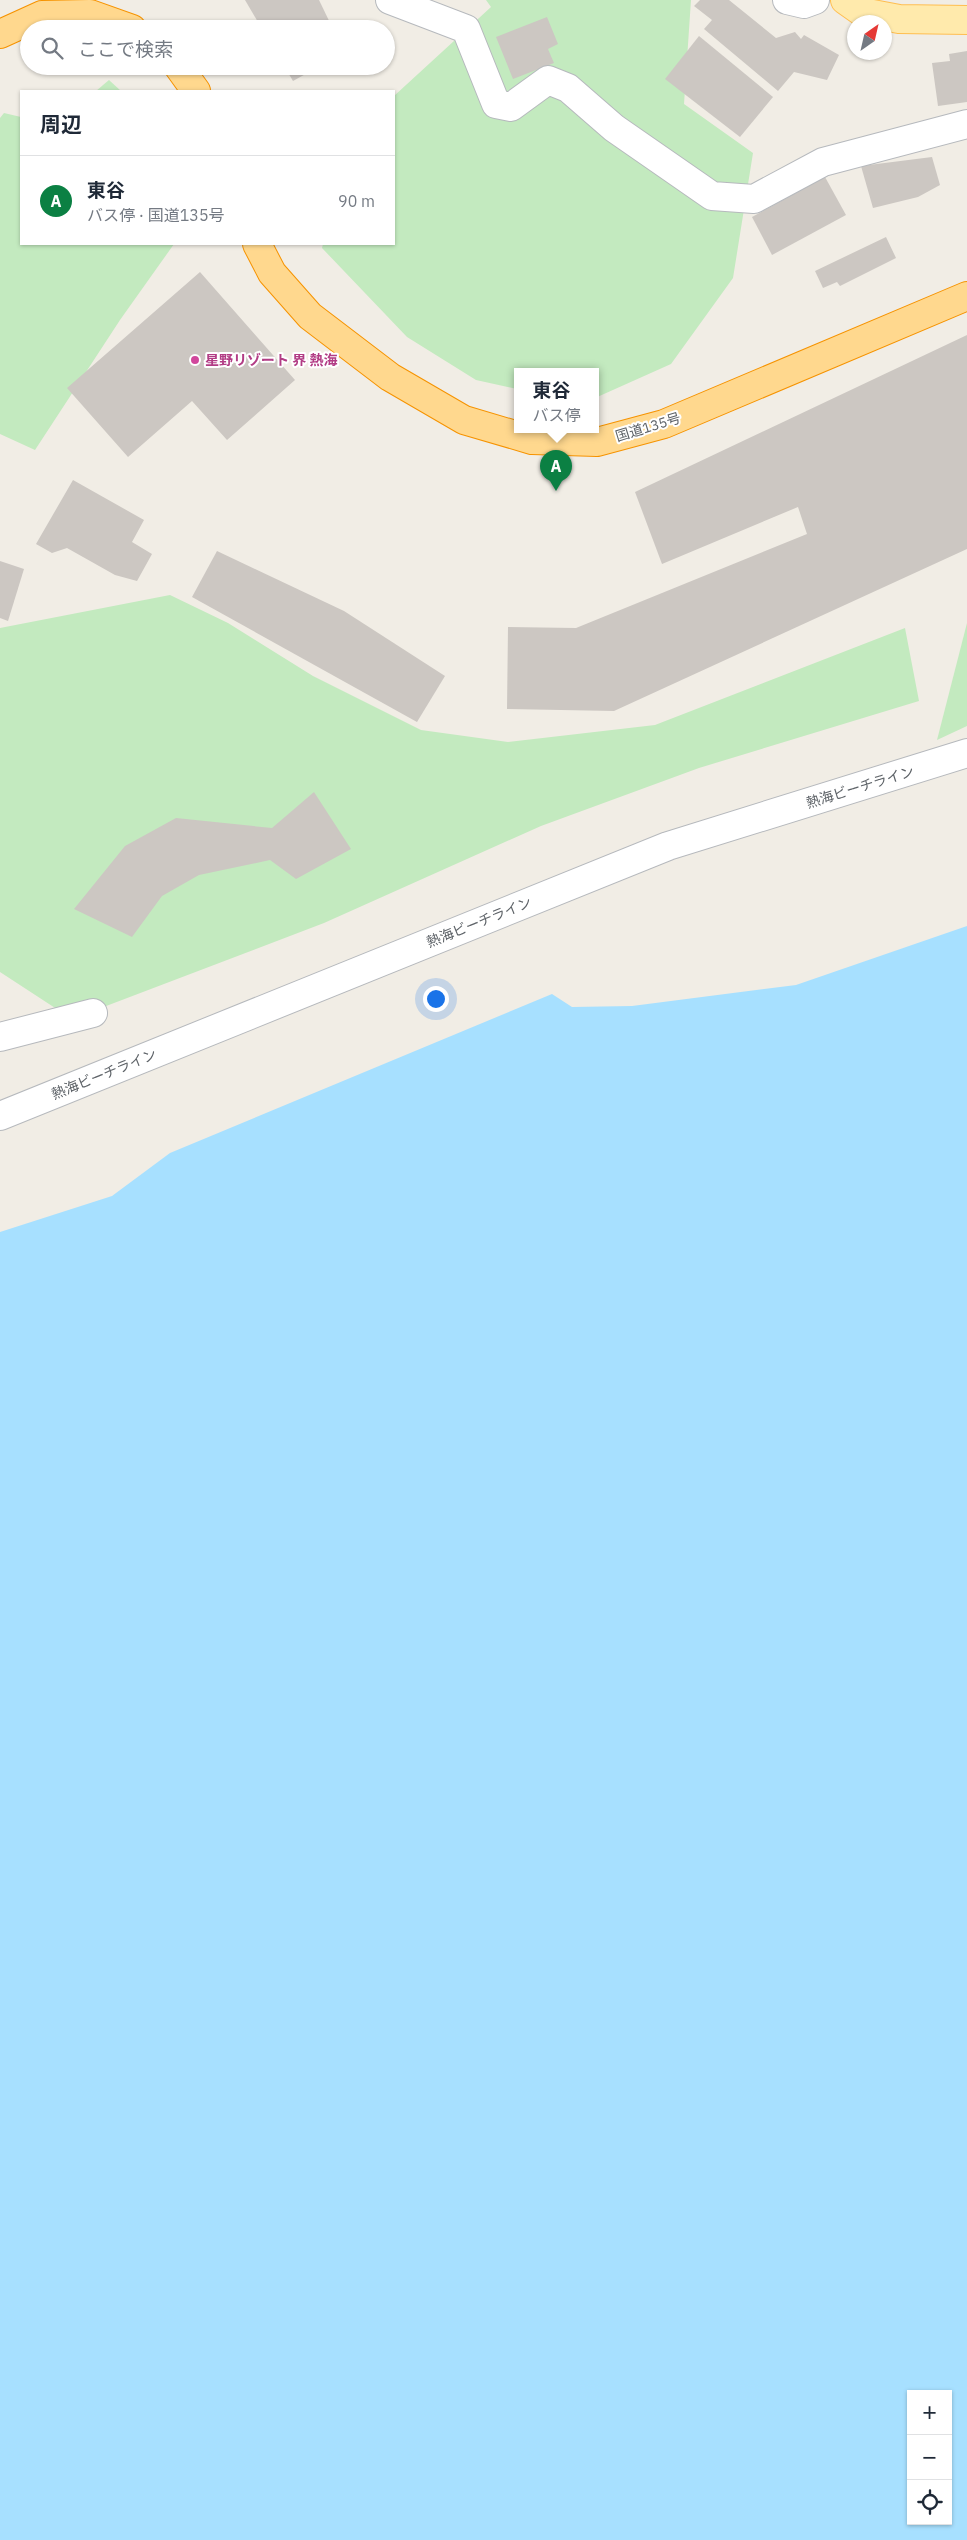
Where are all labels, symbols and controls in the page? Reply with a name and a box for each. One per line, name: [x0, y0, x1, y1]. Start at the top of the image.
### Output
north arrow: [847, 15, 892, 60]
search box: [20, 20, 395, 75]
icon: search: [38, 34, 66, 62]
text: ここで検索: [78, 37, 173, 61]
text: 周辺: [40, 110, 82, 138]
text: 東谷: [87, 178, 125, 202]
text: A: [51, 191, 61, 211]
text: 90 m: [338, 191, 375, 211]
text: バス停 · 国道135号: [87, 205, 225, 225]
place label: 星野リゾート 界 熱海: [205, 351, 338, 369]
marker: 星野リゾート 界 熱海: [189, 354, 201, 366]
popup: [514, 368, 599, 433]
text: 東谷: [532, 378, 571, 402]
text: バス停: [532, 405, 581, 425]
street label: 国道135号: [613, 409, 683, 445]
pin: A: [540, 450, 572, 491]
street label: 熱海ビーチライン: [804, 762, 916, 812]
street label: 熱海ビーチライン: [424, 893, 534, 951]
your location: [423, 986, 449, 1012]
street label: 熱海ビーチライン: [49, 1045, 159, 1103]
map controls: [907, 2390, 952, 2525]
button: +: [907, 2390, 952, 2435]
button: −: [907, 2435, 952, 2480]
button: locate: [907, 2480, 952, 2525]

